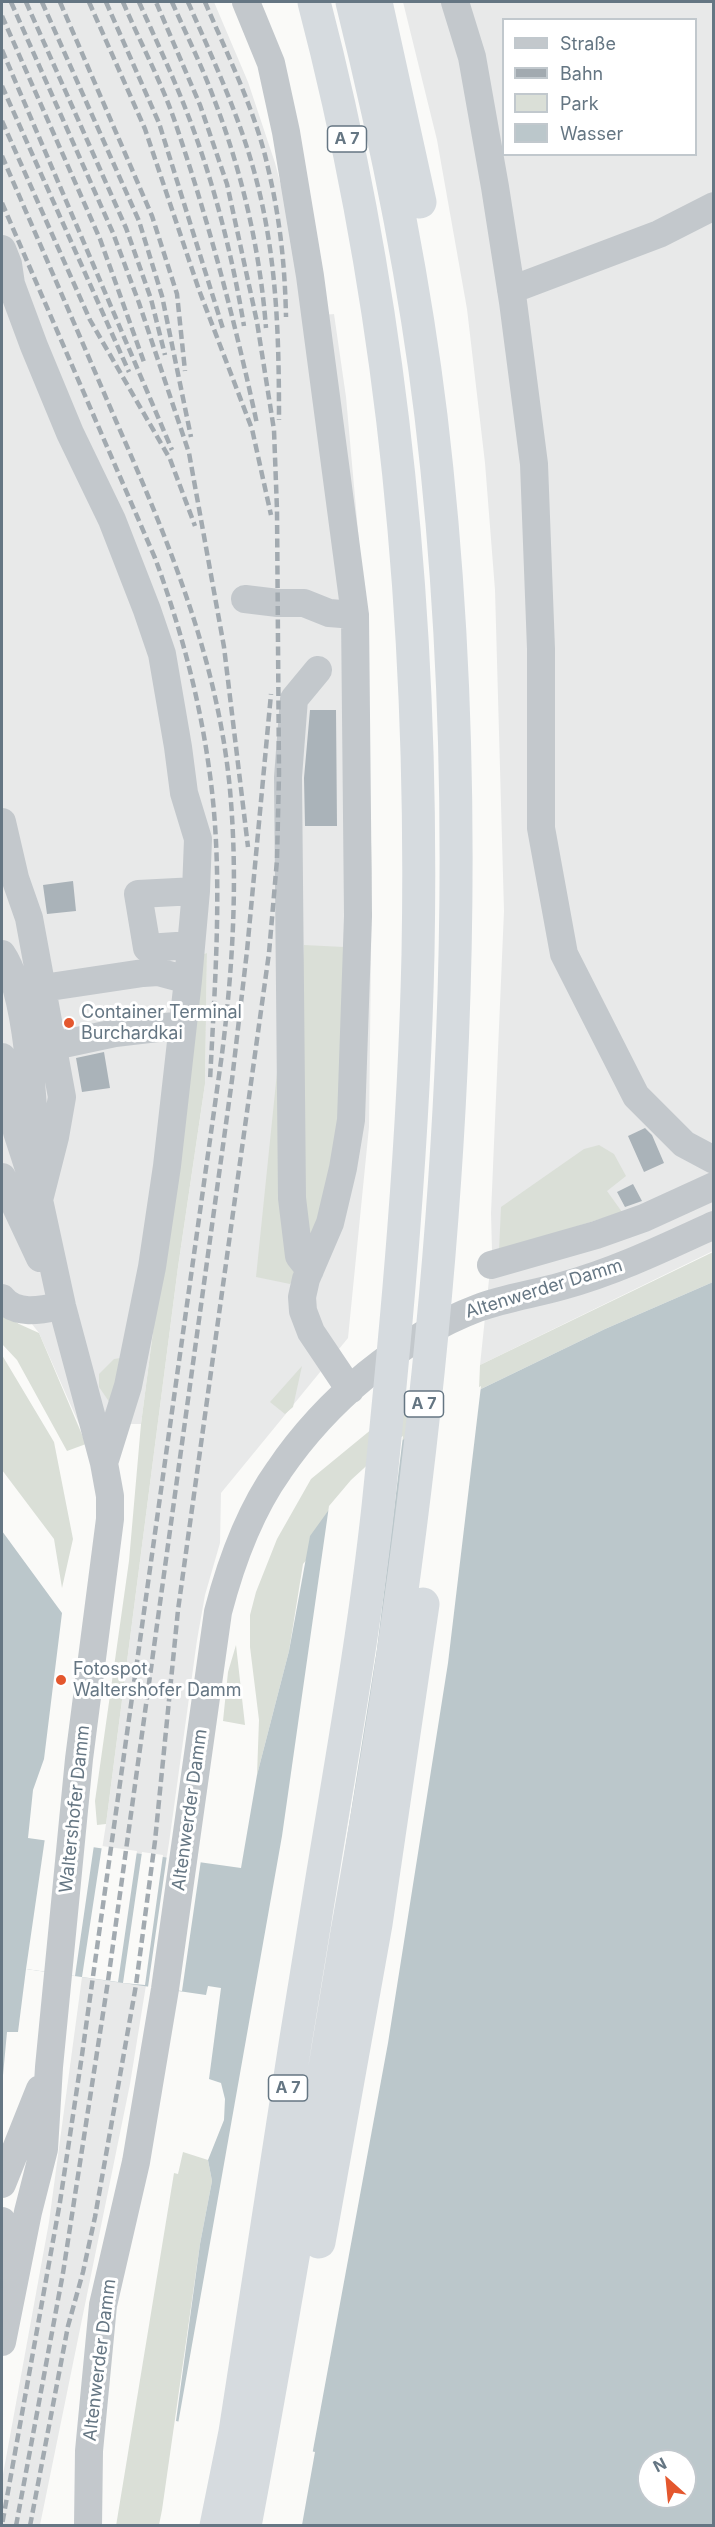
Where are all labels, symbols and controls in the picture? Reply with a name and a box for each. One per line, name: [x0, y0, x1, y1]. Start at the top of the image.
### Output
legend: [502, 18, 697, 156]
text: Straße: [560, 33, 616, 54]
text: Bahn: [560, 63, 603, 84]
text: Park: [560, 93, 599, 114]
text: Wasser: [560, 123, 623, 144]
road number: A 7: [328, 126, 366, 152]
place label: Container Terminal Burchardkai: [81, 1002, 242, 1044]
marker: Container Terminal Burchardkai: [62, 1016, 76, 1030]
street label: Altenwerder Damm: [463, 1255, 625, 1323]
road number: A 7: [404, 1391, 444, 1417]
place label: Fotospot Waltershofer Damm: [73, 1659, 242, 1702]
marker: Fotospot Waltershofer Damm: [54, 1673, 68, 1687]
street label: Waltershofer Damm: [55, 1724, 95, 1894]
street label: Altenwerder Damm: [168, 1728, 212, 1892]
road number: A 7: [268, 2075, 308, 2101]
street label: Altenwerder Damm: [79, 2278, 121, 2442]
north arrow: [637, 2449, 697, 2509]
text: N: [650, 2453, 670, 2476]

